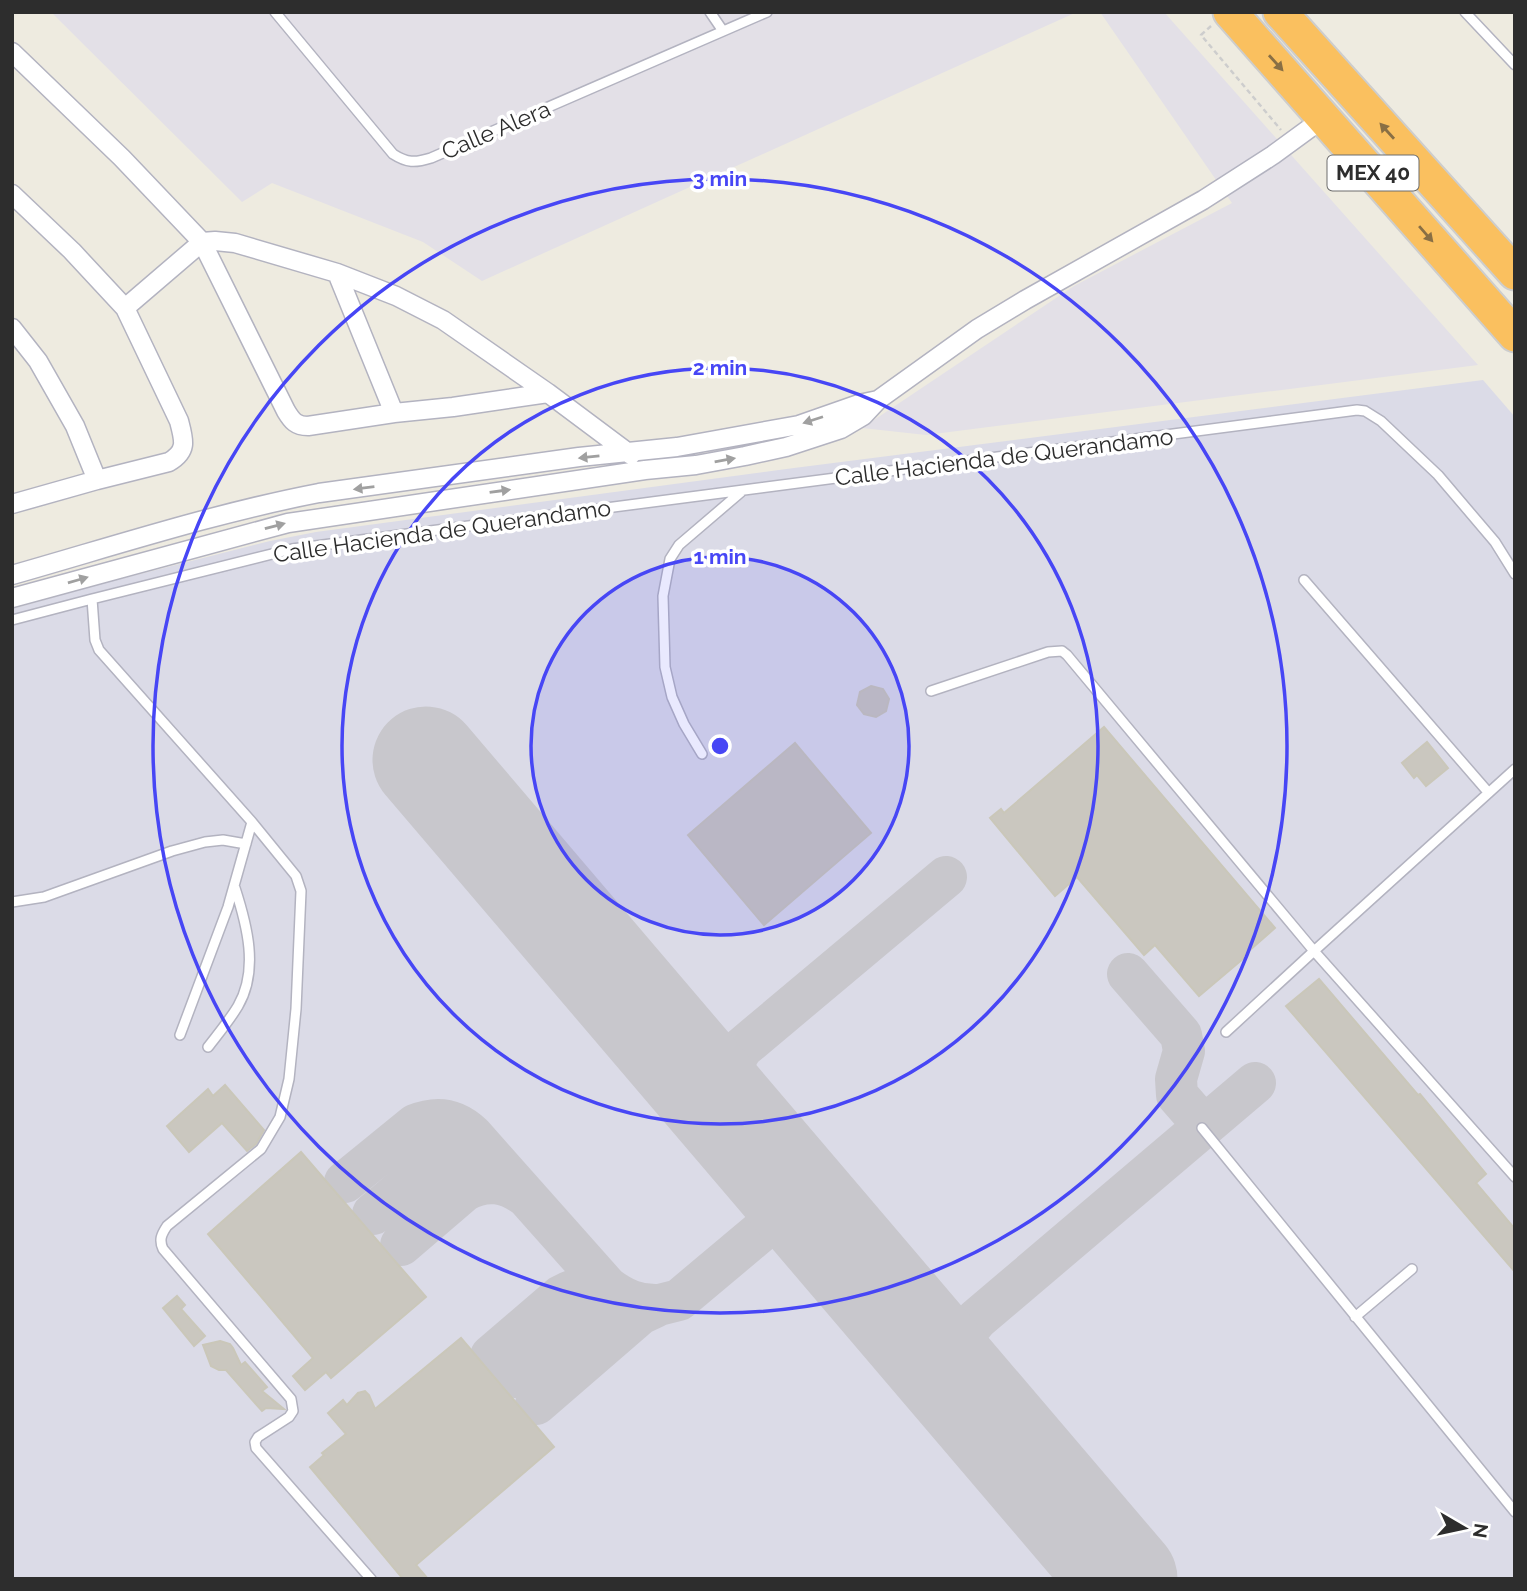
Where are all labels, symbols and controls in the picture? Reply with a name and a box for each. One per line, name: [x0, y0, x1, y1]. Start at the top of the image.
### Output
one-way arrow: [1268, 54, 1284, 72]
street label: Calle Alera: [437, 95, 554, 165]
one-way arrow: [1379, 122, 1395, 140]
road number: MEX 40: [1328, 156, 1418, 190]
text: 3 min: [693, 166, 747, 191]
one-way arrow: [1418, 225, 1433, 242]
text: 2 min: [693, 355, 747, 380]
one-way arrow: [803, 415, 824, 426]
street label: Calle Hacienda de Querandamo: [833, 422, 1175, 491]
one-way arrow: [578, 451, 600, 462]
one-way arrow: [714, 454, 736, 465]
one-way arrow: [352, 482, 374, 493]
one-way arrow: [489, 486, 511, 497]
street label: Calle Hacienda de Querandamo: [271, 493, 612, 568]
one-way arrow: [264, 520, 286, 531]
text: 1 min: [693, 544, 747, 569]
one-way arrow: [68, 575, 89, 585]
centre of rings: [708, 734, 732, 758]
north arrow: [1429, 1493, 1499, 1563]
text: N: [1469, 1522, 1493, 1540]

